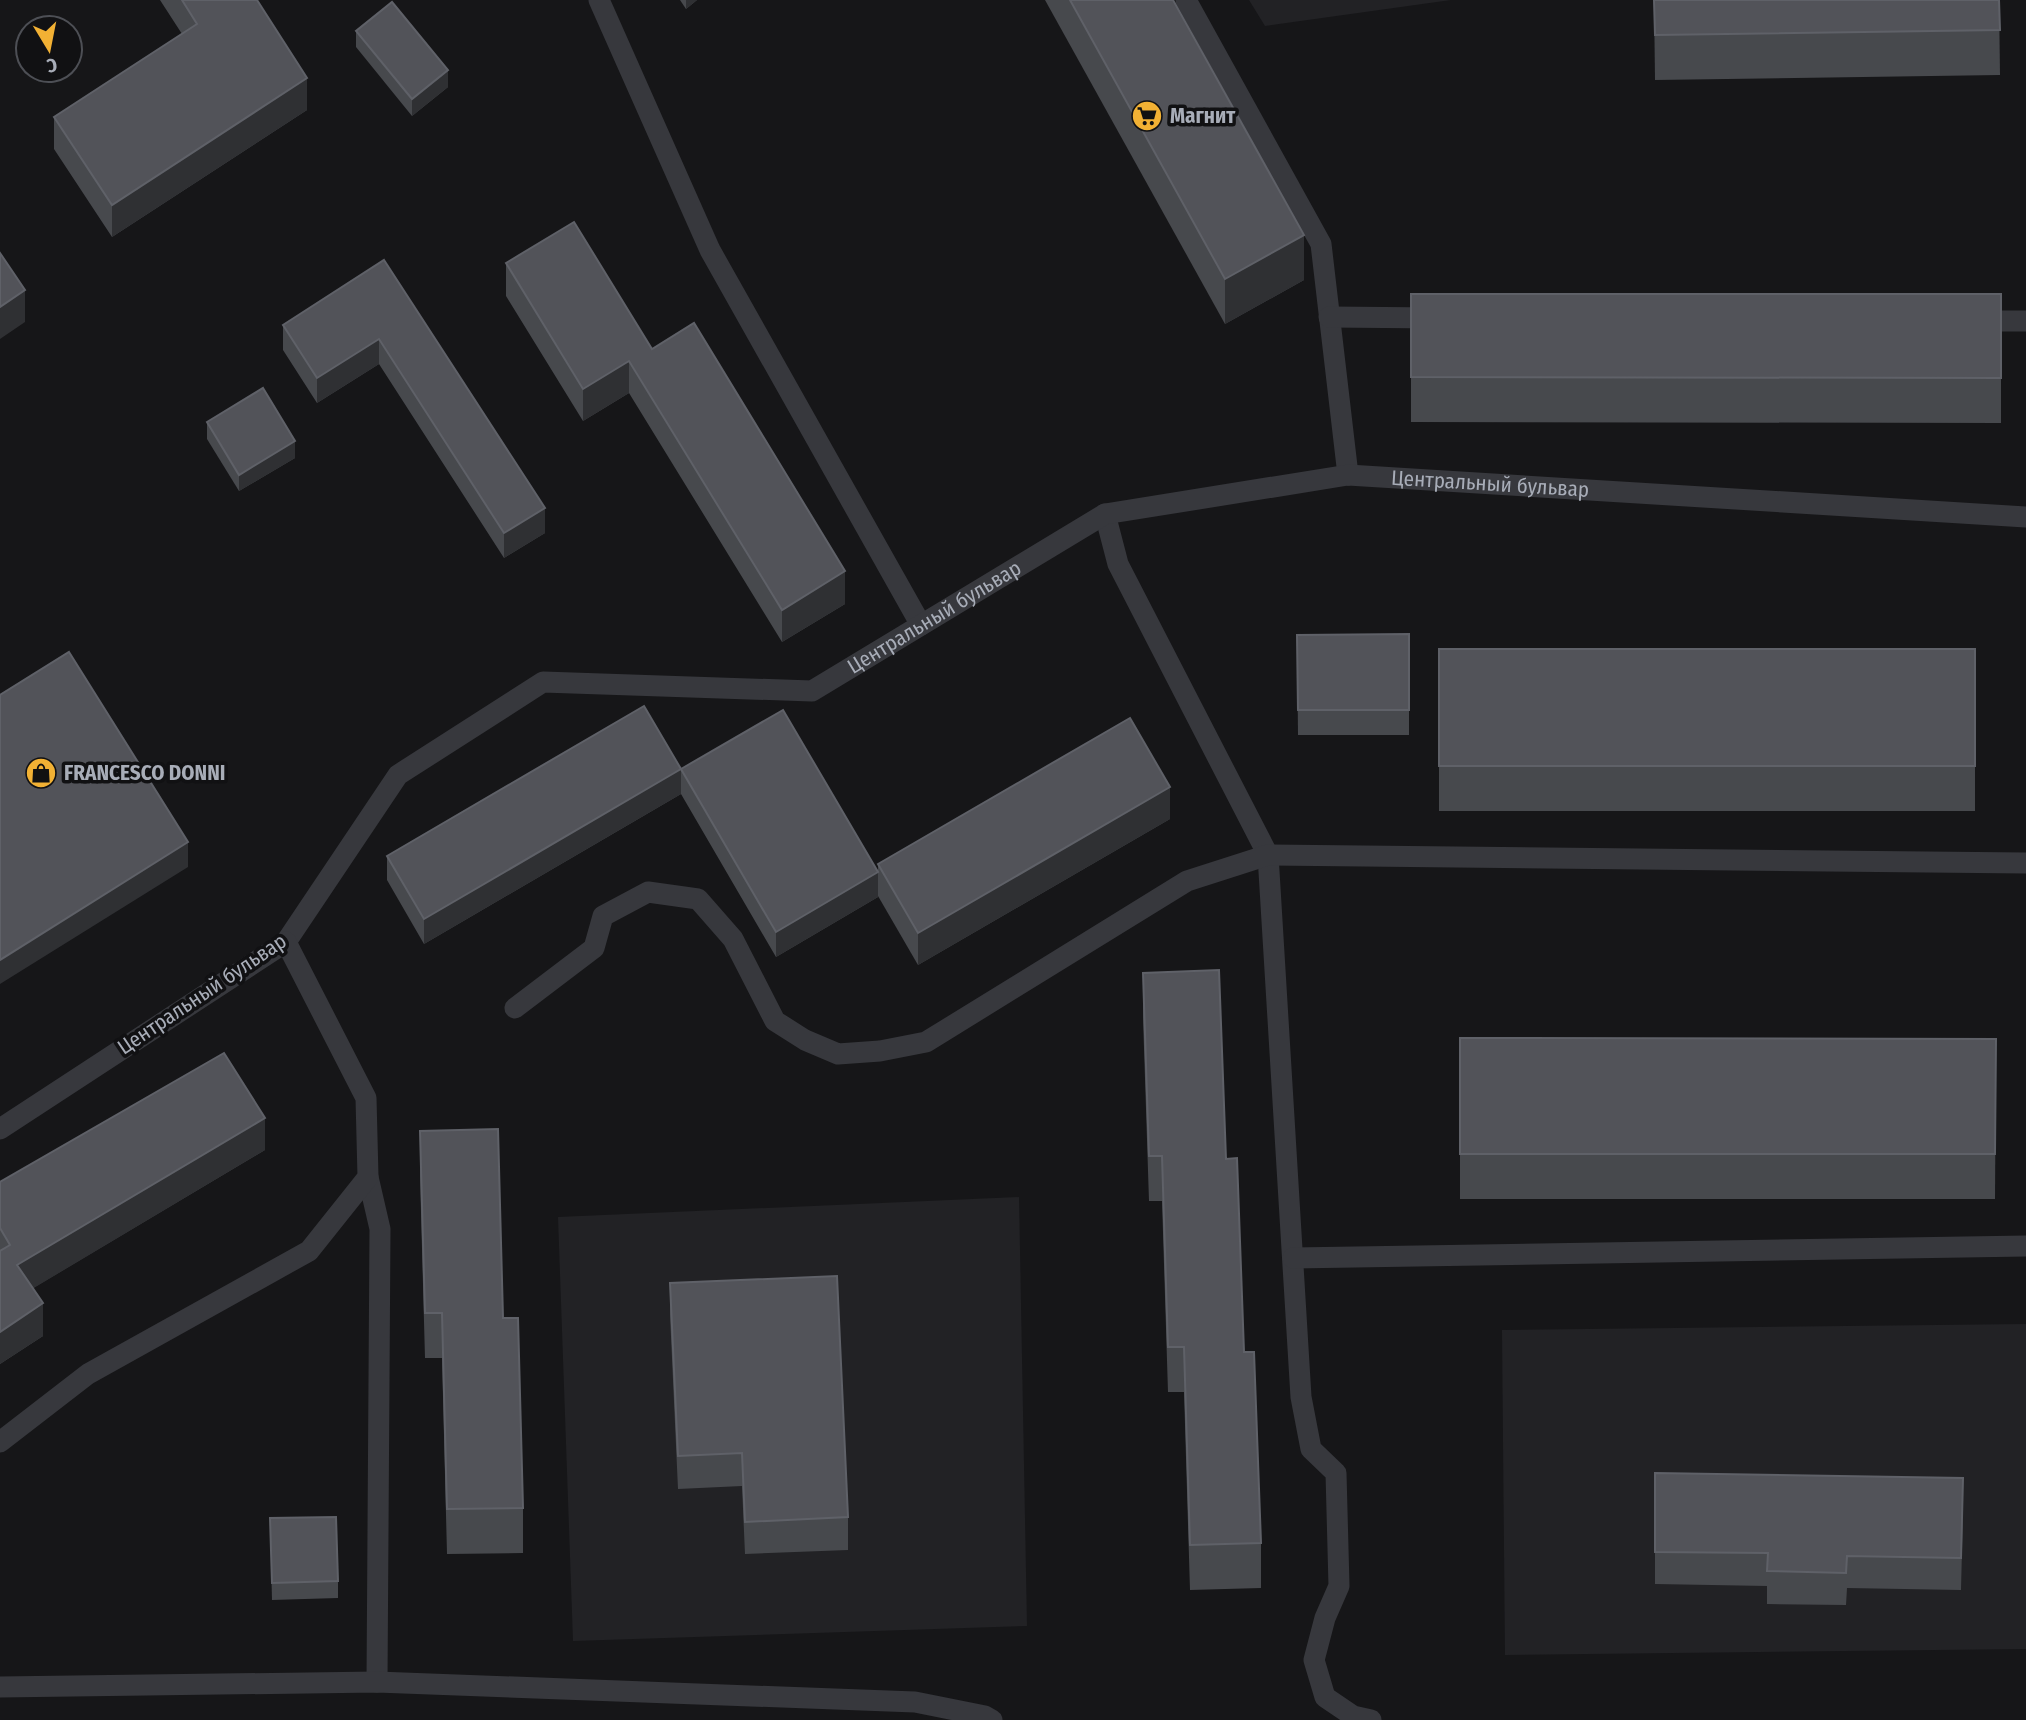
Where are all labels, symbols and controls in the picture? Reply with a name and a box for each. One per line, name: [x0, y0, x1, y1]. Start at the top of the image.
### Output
north arrow: [14, 14, 84, 84]
text: С: [45, 53, 59, 77]
supermarket icon: Магнит: [1130, 99, 1164, 133]
place label: Магнит: [1170, 103, 1236, 129]
street label: Центральный бульвар: [1390, 465, 1590, 503]
street label: Центральный бульвар: [843, 555, 1026, 680]
shop icon: FRANCESCO DONNI: [24, 756, 58, 790]
place label: FRANCESCO DONNI: [64, 760, 225, 786]
street label: Центральный бульвар: [113, 928, 291, 1060]

